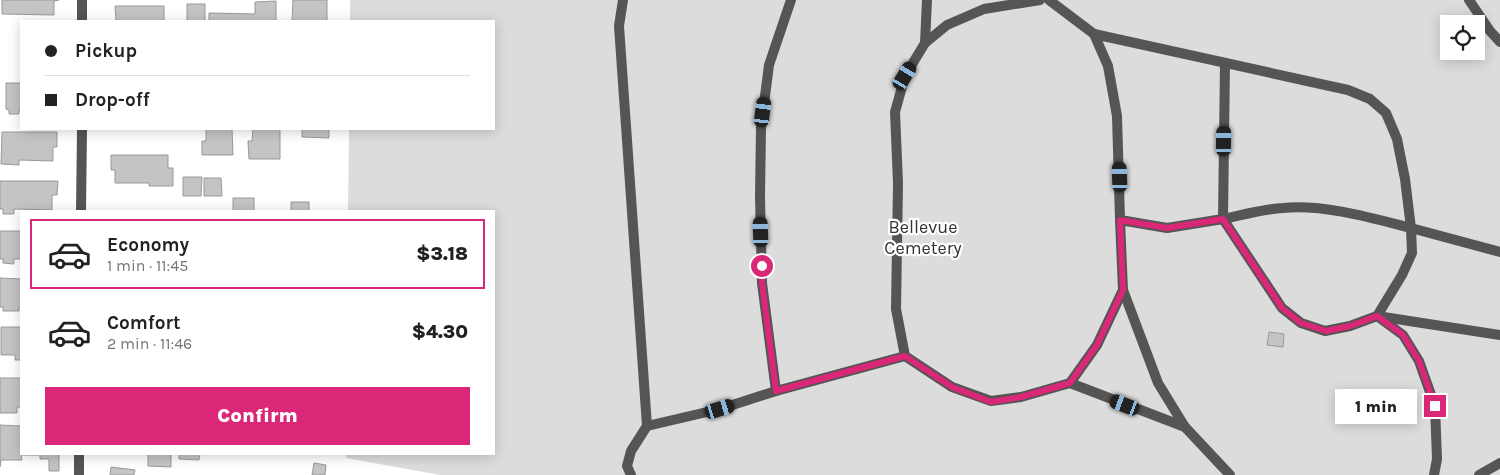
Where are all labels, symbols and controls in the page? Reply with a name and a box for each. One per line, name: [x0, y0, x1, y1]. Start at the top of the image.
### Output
map controls: [1440, 15, 1485, 60]
button: locate: [1440, 15, 1485, 60]
text: Pickup: [75, 40, 137, 62]
car: [890, 59, 919, 93]
text: Drop-off: [75, 89, 150, 111]
car: [753, 96, 772, 128]
car: [1216, 126, 1231, 156]
car: [1111, 162, 1128, 192]
park label: Bellevue Cemetery: [884, 216, 962, 259]
car: [752, 217, 769, 247]
icon: car: [47, 232, 92, 277]
text: Economy: [107, 234, 189, 256]
text: $3.18: [416, 243, 468, 265]
route start: [751, 255, 773, 277]
text: 1 min · 11:45: [107, 256, 188, 275]
icon: car: [47, 310, 92, 355]
text: Comfort: [107, 312, 181, 334]
text: $4.30: [412, 321, 468, 343]
text: 2 min · 11:46: [107, 334, 192, 353]
button: Confirm: [45, 387, 470, 445]
callout: 1 min: [1335, 388, 1418, 424]
car: [1108, 393, 1141, 417]
route end: [1424, 395, 1446, 417]
car: [703, 397, 736, 421]
text: 1 min: [1355, 397, 1397, 416]

